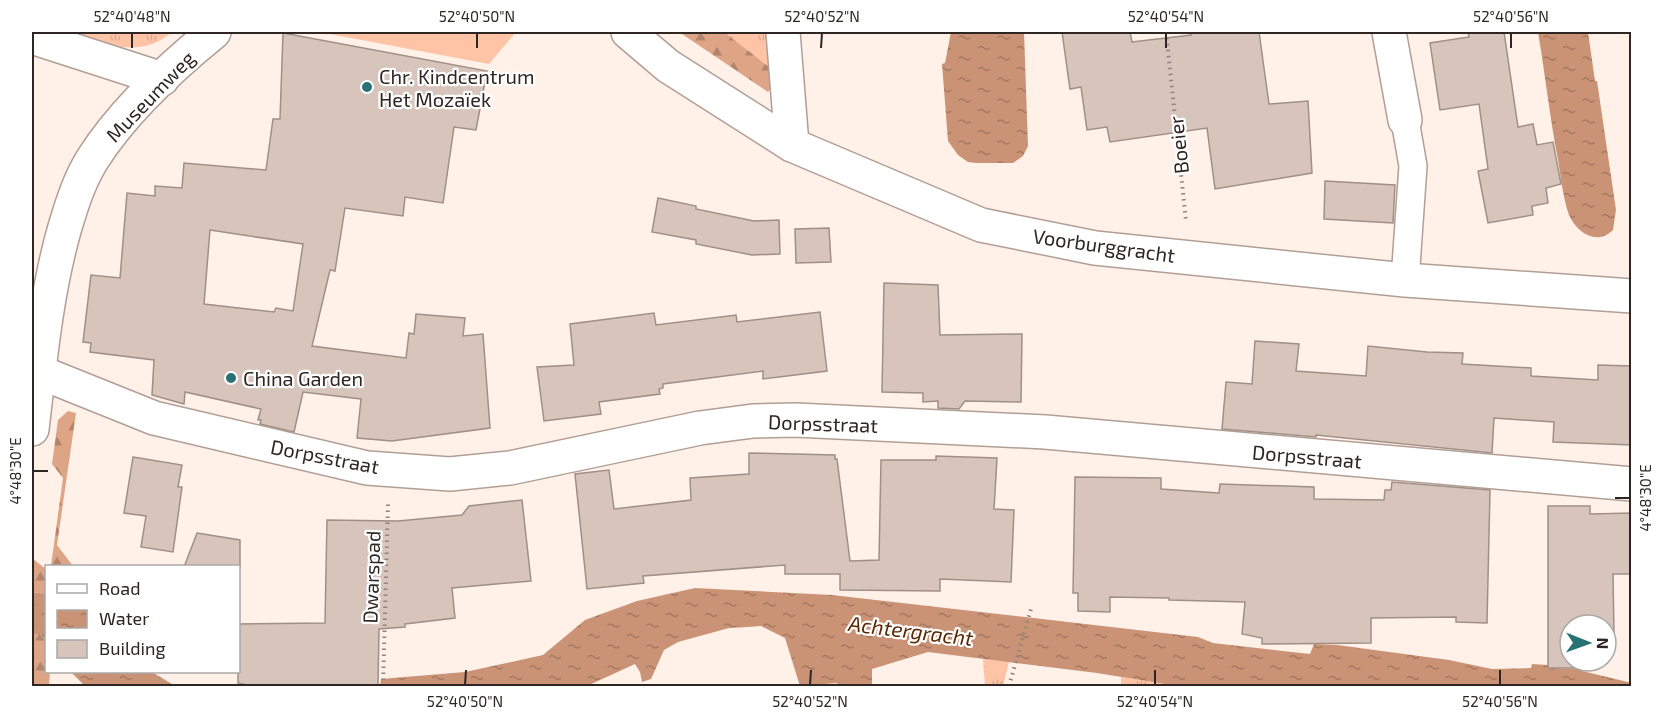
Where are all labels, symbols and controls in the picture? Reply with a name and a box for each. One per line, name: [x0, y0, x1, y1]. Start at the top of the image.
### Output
text: 52°40'48"N: [93, 7, 171, 25]
text: 52°40'50"N: [439, 7, 515, 25]
text: 52°40'52"N: [784, 7, 860, 25]
text: 52°40'54"N: [1128, 7, 1204, 25]
text: 52°40'56"N: [1473, 7, 1549, 25]
street label: Museumweg: [101, 46, 199, 146]
place label: Chr. Kindcentrum Het Mozaïek: [379, 64, 534, 111]
marker: Chr. Kindcentrum Het Mozaïek: [360, 80, 374, 94]
street label: Boeier: [1163, 115, 1193, 175]
street label: Voorburggracht: [1031, 223, 1177, 267]
place label: China Garden: [243, 366, 363, 390]
marker: China Garden: [224, 371, 238, 385]
street label: Dorpsstraat: [768, 409, 879, 437]
street label: Dorpsstraat: [269, 434, 382, 478]
text: 4°48'30"E: [6, 437, 24, 505]
street label: Dorpsstraat: [1251, 439, 1363, 473]
text: 4°48'30"E: [1636, 464, 1654, 532]
street label: Dwarspad: [357, 530, 385, 624]
legend: [45, 565, 240, 673]
text: Road: [99, 577, 140, 599]
text: Water: [99, 607, 149, 629]
water label: Achtergracht: [846, 610, 975, 650]
north arrow: [1558, 613, 1618, 673]
text: Building: [99, 637, 166, 659]
text: N: [1594, 637, 1613, 649]
text: 52°40'50"N: [427, 692, 503, 710]
text: 52°40'52"N: [772, 692, 848, 710]
text: 52°40'54"N: [1117, 692, 1193, 710]
text: 52°40'56"N: [1462, 692, 1538, 710]

